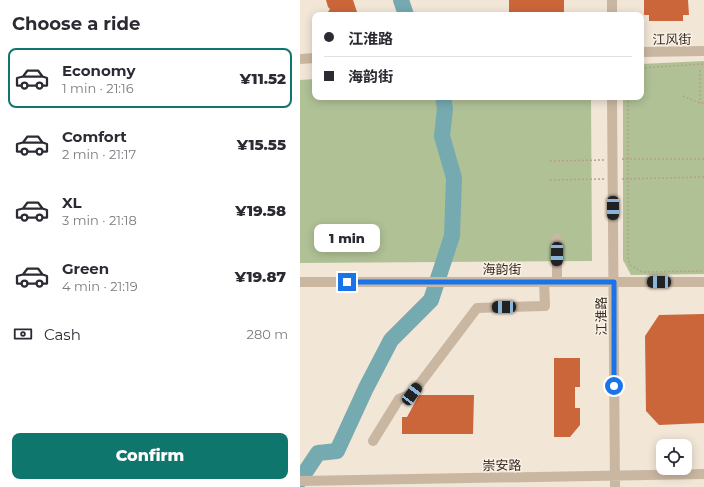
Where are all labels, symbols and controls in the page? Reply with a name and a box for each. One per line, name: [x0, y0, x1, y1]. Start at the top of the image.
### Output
text: Choose a ride: [12, 13, 140, 35]
text: 江淮路: [348, 29, 393, 48]
street label: 江风街: [652, 31, 692, 47]
icon: car: [14, 60, 50, 96]
text: Economy: [62, 61, 135, 80]
text: 海韵街: [348, 67, 393, 86]
text: ¥11.52: [240, 69, 286, 88]
text: 1 min · 21:16: [62, 80, 134, 96]
icon: car: [14, 126, 50, 162]
text: Comfort: [62, 127, 127, 146]
text: ¥15.55: [237, 135, 286, 154]
text: 2 min · 21:17: [62, 146, 136, 162]
icon: car: [14, 192, 50, 228]
text: XL: [62, 193, 81, 212]
car: [607, 196, 619, 220]
text: ¥19.58: [235, 201, 286, 220]
text: 3 min · 21:18: [62, 212, 137, 228]
callout: 1 min: [314, 224, 380, 252]
text: 1 min: [329, 230, 365, 246]
car: [551, 242, 563, 266]
icon: car: [14, 258, 50, 294]
text: Green: [62, 259, 109, 278]
street label: 海韵街: [482, 261, 522, 277]
text: ¥19.87: [235, 267, 286, 286]
route end: [338, 273, 356, 291]
car: [647, 276, 671, 288]
text: 4 min · 21:19: [62, 278, 138, 294]
street label: 江淮路: [593, 296, 609, 336]
car: [492, 301, 516, 313]
icon: cash: [12, 323, 34, 345]
text: Cash: [44, 325, 81, 344]
text: 280 m: [247, 326, 288, 342]
route start: [605, 377, 623, 395]
car: [400, 381, 424, 407]
button: Confirm: [12, 433, 288, 479]
map controls: [656, 439, 692, 475]
button: locate: [656, 439, 692, 475]
street label: 崇安路: [482, 457, 522, 473]

